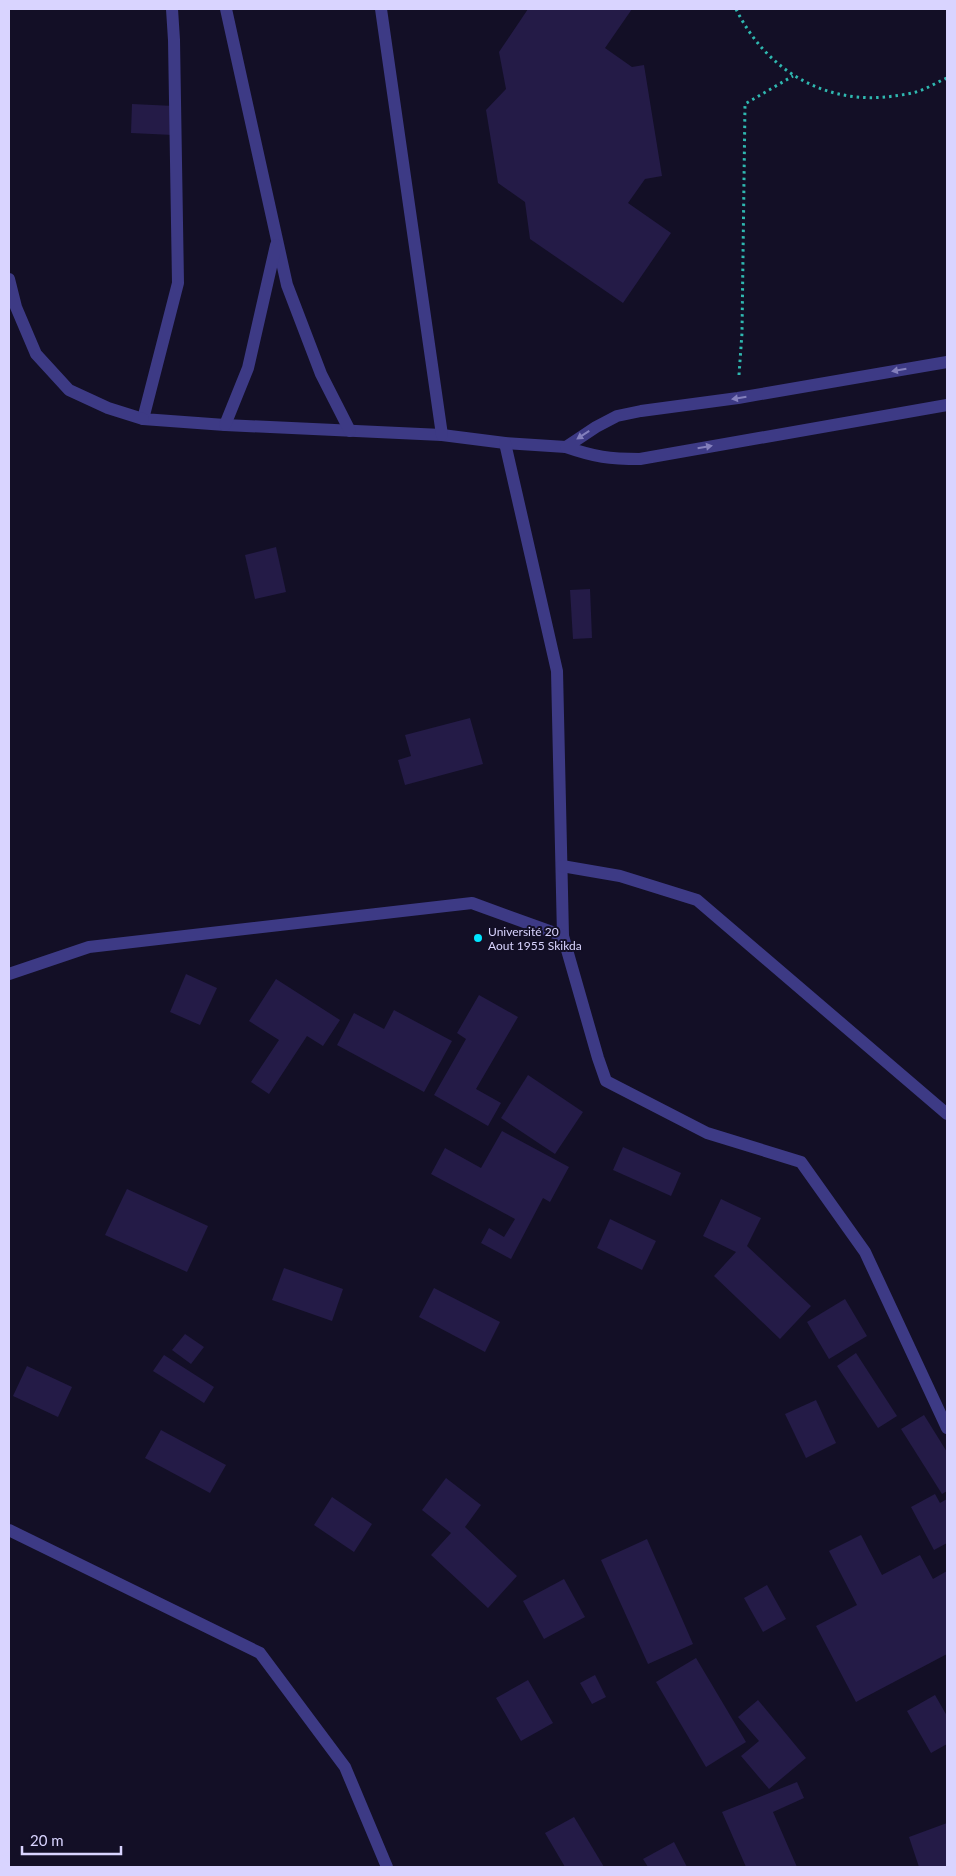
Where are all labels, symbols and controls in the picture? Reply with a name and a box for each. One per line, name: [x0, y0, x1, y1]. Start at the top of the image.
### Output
one-way arrow: [891, 367, 907, 375]
one-way arrow: [731, 394, 747, 402]
one-way arrow: [576, 431, 590, 440]
one-way arrow: [698, 443, 714, 451]
place label: Université 20 Aout 1955 Skikda: [488, 924, 582, 953]
marker: Université 20 Aout 1955 Skikda: [472, 932, 484, 944]
scale bar: [22, 1824, 121, 1856]
text: 20 m: [30, 1831, 64, 1849]

